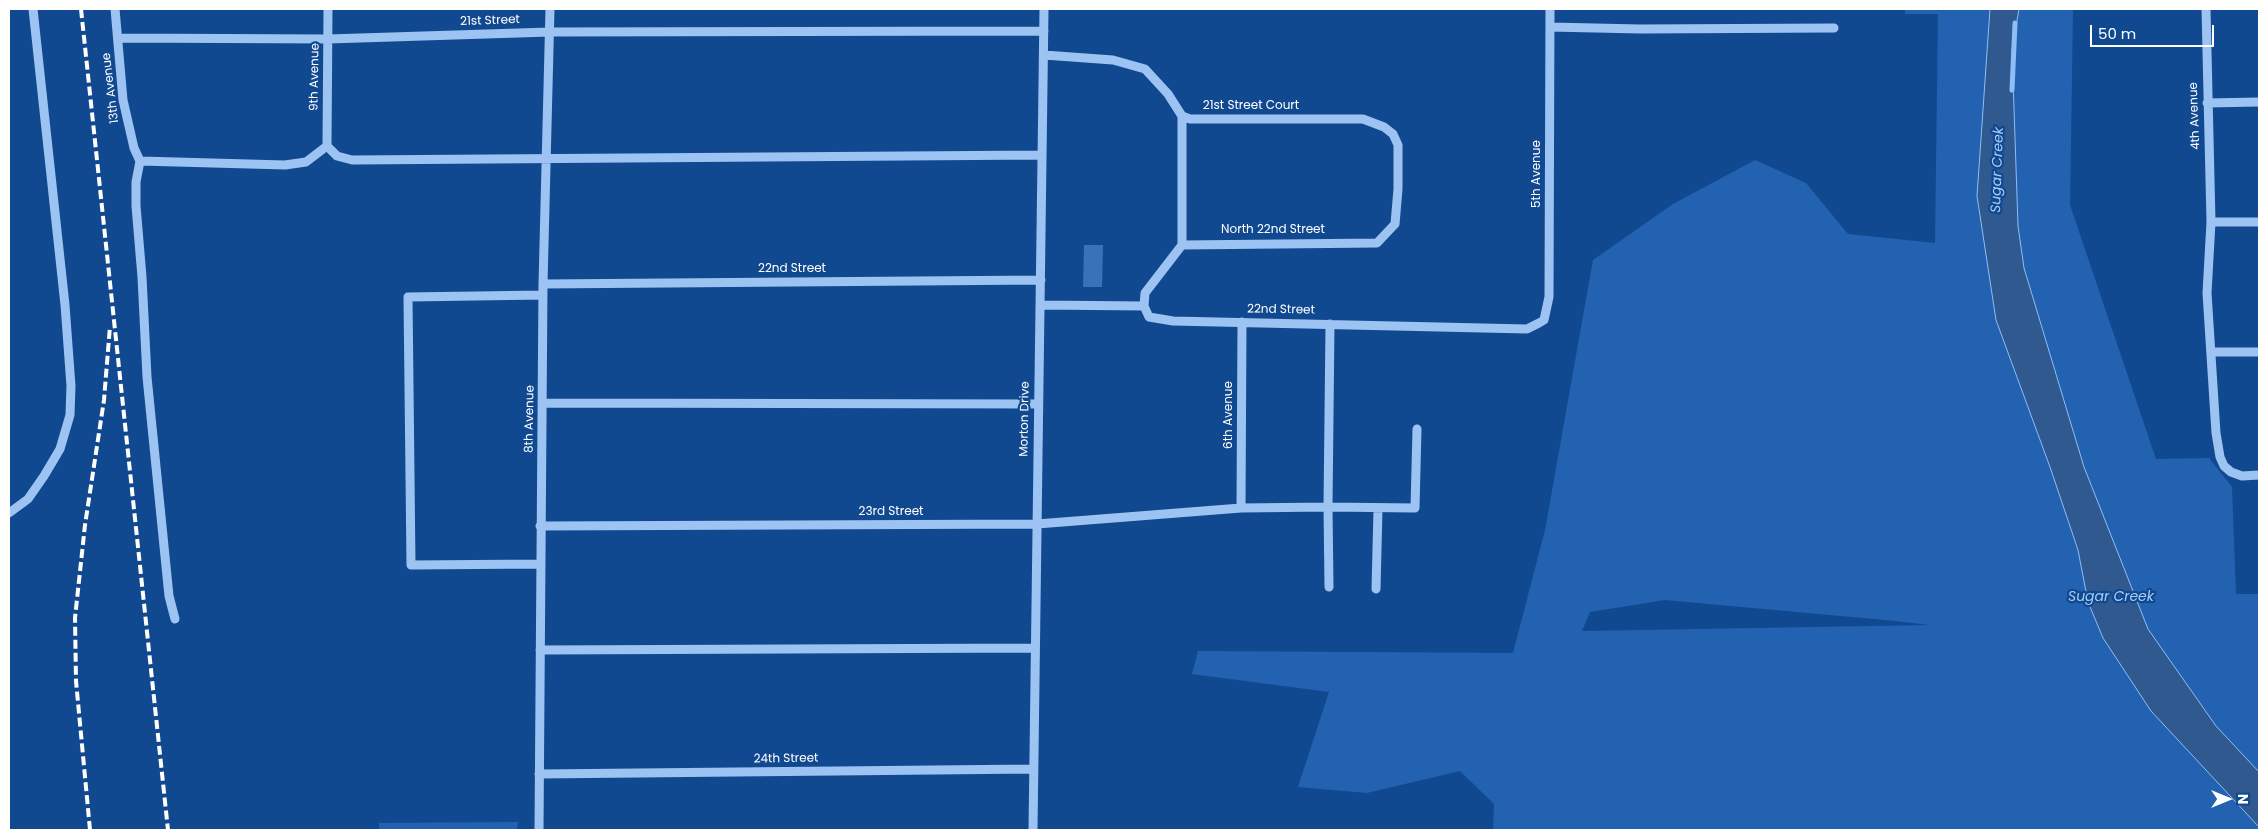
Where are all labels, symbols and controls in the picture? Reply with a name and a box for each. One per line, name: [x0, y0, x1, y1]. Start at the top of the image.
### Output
street label: 21st Street: [460, 13, 520, 29]
scale bar: [2093, 15, 2217, 47]
text: 50 m: [2098, 23, 2136, 44]
street label: 9th Avenue: [307, 43, 323, 111]
street label: 13th Avenue: [100, 52, 122, 124]
street label: 4th Avenue: [2187, 82, 2203, 150]
street label: 21st Street Court: [1203, 99, 1299, 113]
water label: Sugar Creek: [1988, 127, 2008, 213]
street label: 5th Avenue: [1530, 140, 1544, 208]
street label: North 22nd Street: [1221, 223, 1325, 237]
street label: 22nd Street: [758, 262, 826, 276]
street label: 22nd Street: [1247, 302, 1315, 318]
street label: Morton Drive: [1017, 381, 1033, 457]
street label: 6th Avenue: [1222, 381, 1236, 449]
street label: 8th Avenue: [522, 385, 538, 453]
street label: 23rd Street: [859, 505, 923, 519]
water label: Sugar Creek: [2068, 589, 2154, 605]
street label: 24th Street: [753, 751, 819, 767]
north arrow: [2203, 774, 2253, 824]
text: N: [2233, 794, 2253, 804]

